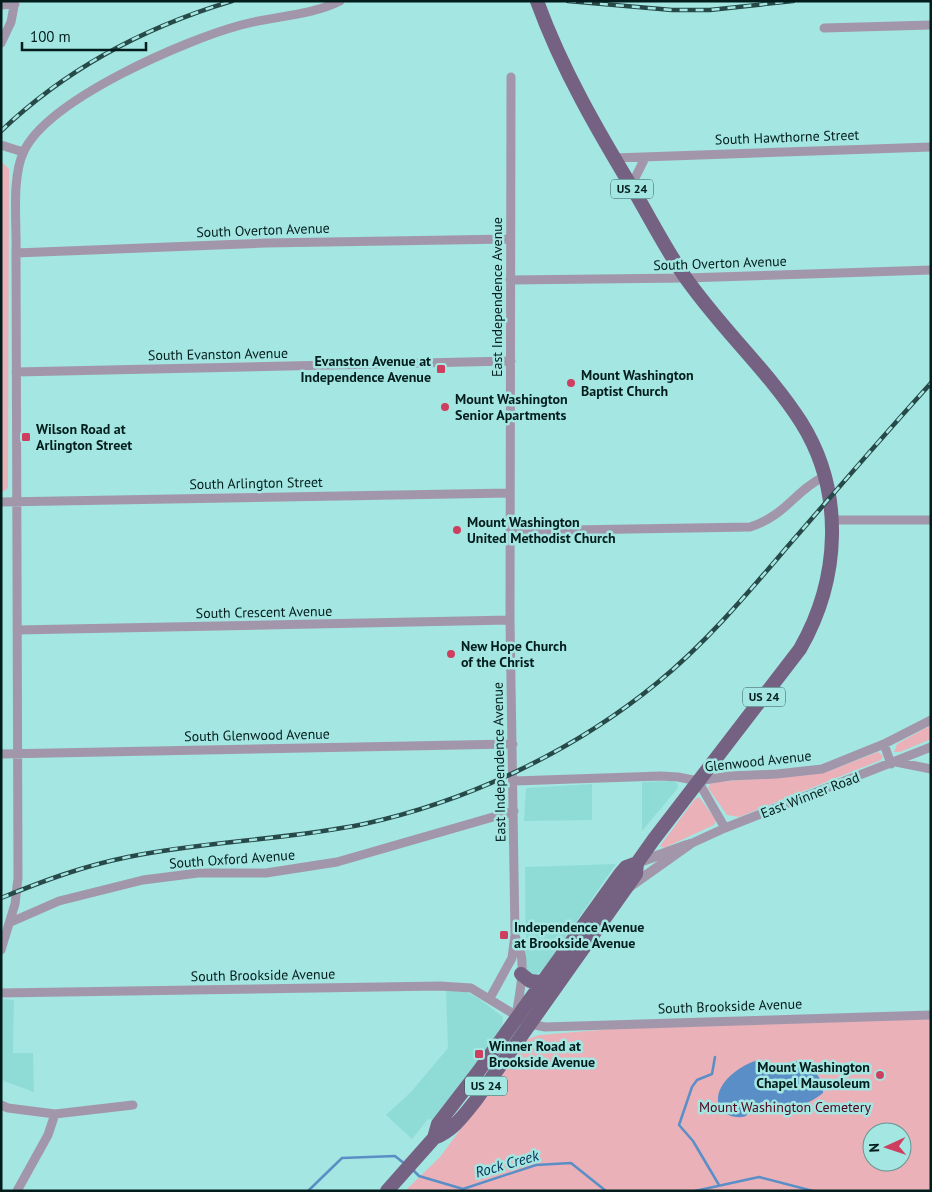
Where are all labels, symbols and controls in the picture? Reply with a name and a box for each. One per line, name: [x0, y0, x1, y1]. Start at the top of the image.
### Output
scale bar: [22, 20, 146, 52]
text: 100 m: [30, 27, 71, 46]
street label: South Hawthorne Street: [715, 125, 860, 149]
road number: US 24: [611, 180, 653, 198]
street label: East Independence Avenue: [488, 217, 506, 377]
street label: South Overton Avenue: [196, 219, 330, 241]
street label: South Overton Avenue: [653, 252, 787, 274]
street label: South Evanston Avenue: [148, 344, 288, 364]
place label: Evanston Avenue at Independence Avenue: [301, 352, 431, 386]
marker: Evanston Avenue at Independence Avenue: [435, 363, 447, 375]
place label: Mount Washington Baptist Church: [581, 366, 694, 400]
marker: Mount Washington Baptist Church: [565, 377, 577, 389]
place label: Mount Washington Senior Apartments: [455, 390, 568, 424]
marker: Mount Washington Senior Apartments: [439, 401, 451, 413]
place label: Wilson Road at Arlington Street: [36, 420, 132, 454]
marker: Wilson Road at Arlington Street: [20, 431, 32, 443]
street label: South Arlington Street: [189, 473, 323, 493]
place label: Mount Washington United Methodist Church: [467, 513, 616, 547]
marker: Mount Washington United Methodist Church: [451, 524, 463, 536]
street label: South Crescent Avenue: [196, 602, 332, 622]
place label: New Hope Church of the Christ: [461, 637, 567, 671]
marker: New Hope Church of the Christ: [445, 648, 457, 660]
street label: East Independence Avenue: [489, 682, 509, 842]
road number: US 24: [743, 688, 785, 706]
street label: South Glenwood Avenue: [184, 725, 330, 745]
street label: Glenwood Avenue: [704, 746, 812, 776]
street label: East Winner Road: [758, 768, 862, 822]
street label: South Oxford Avenue: [168, 846, 296, 872]
place label: Independence Avenue at Brookside Avenue: [514, 918, 644, 952]
marker: Independence Avenue at Brookside Avenue: [498, 929, 510, 941]
street label: South Brookside Avenue: [191, 965, 335, 985]
street label: South Brookside Avenue: [657, 994, 803, 1018]
place label: Winner Road at Brookside Avenue: [489, 1037, 595, 1071]
marker: Winner Road at Brookside Avenue: [473, 1048, 485, 1060]
place label: Mount Washington Chapel Mausoleum: [756, 1058, 870, 1092]
marker: Mount Washington Chapel Mausoleum: [874, 1069, 886, 1081]
road number: US 24: [465, 1076, 507, 1096]
park label: Mount Washington Cemetery: [699, 1098, 871, 1116]
north arrow: [862, 1122, 912, 1172]
text: N: [865, 1143, 883, 1153]
water label: Rock Creek: [473, 1145, 542, 1182]

